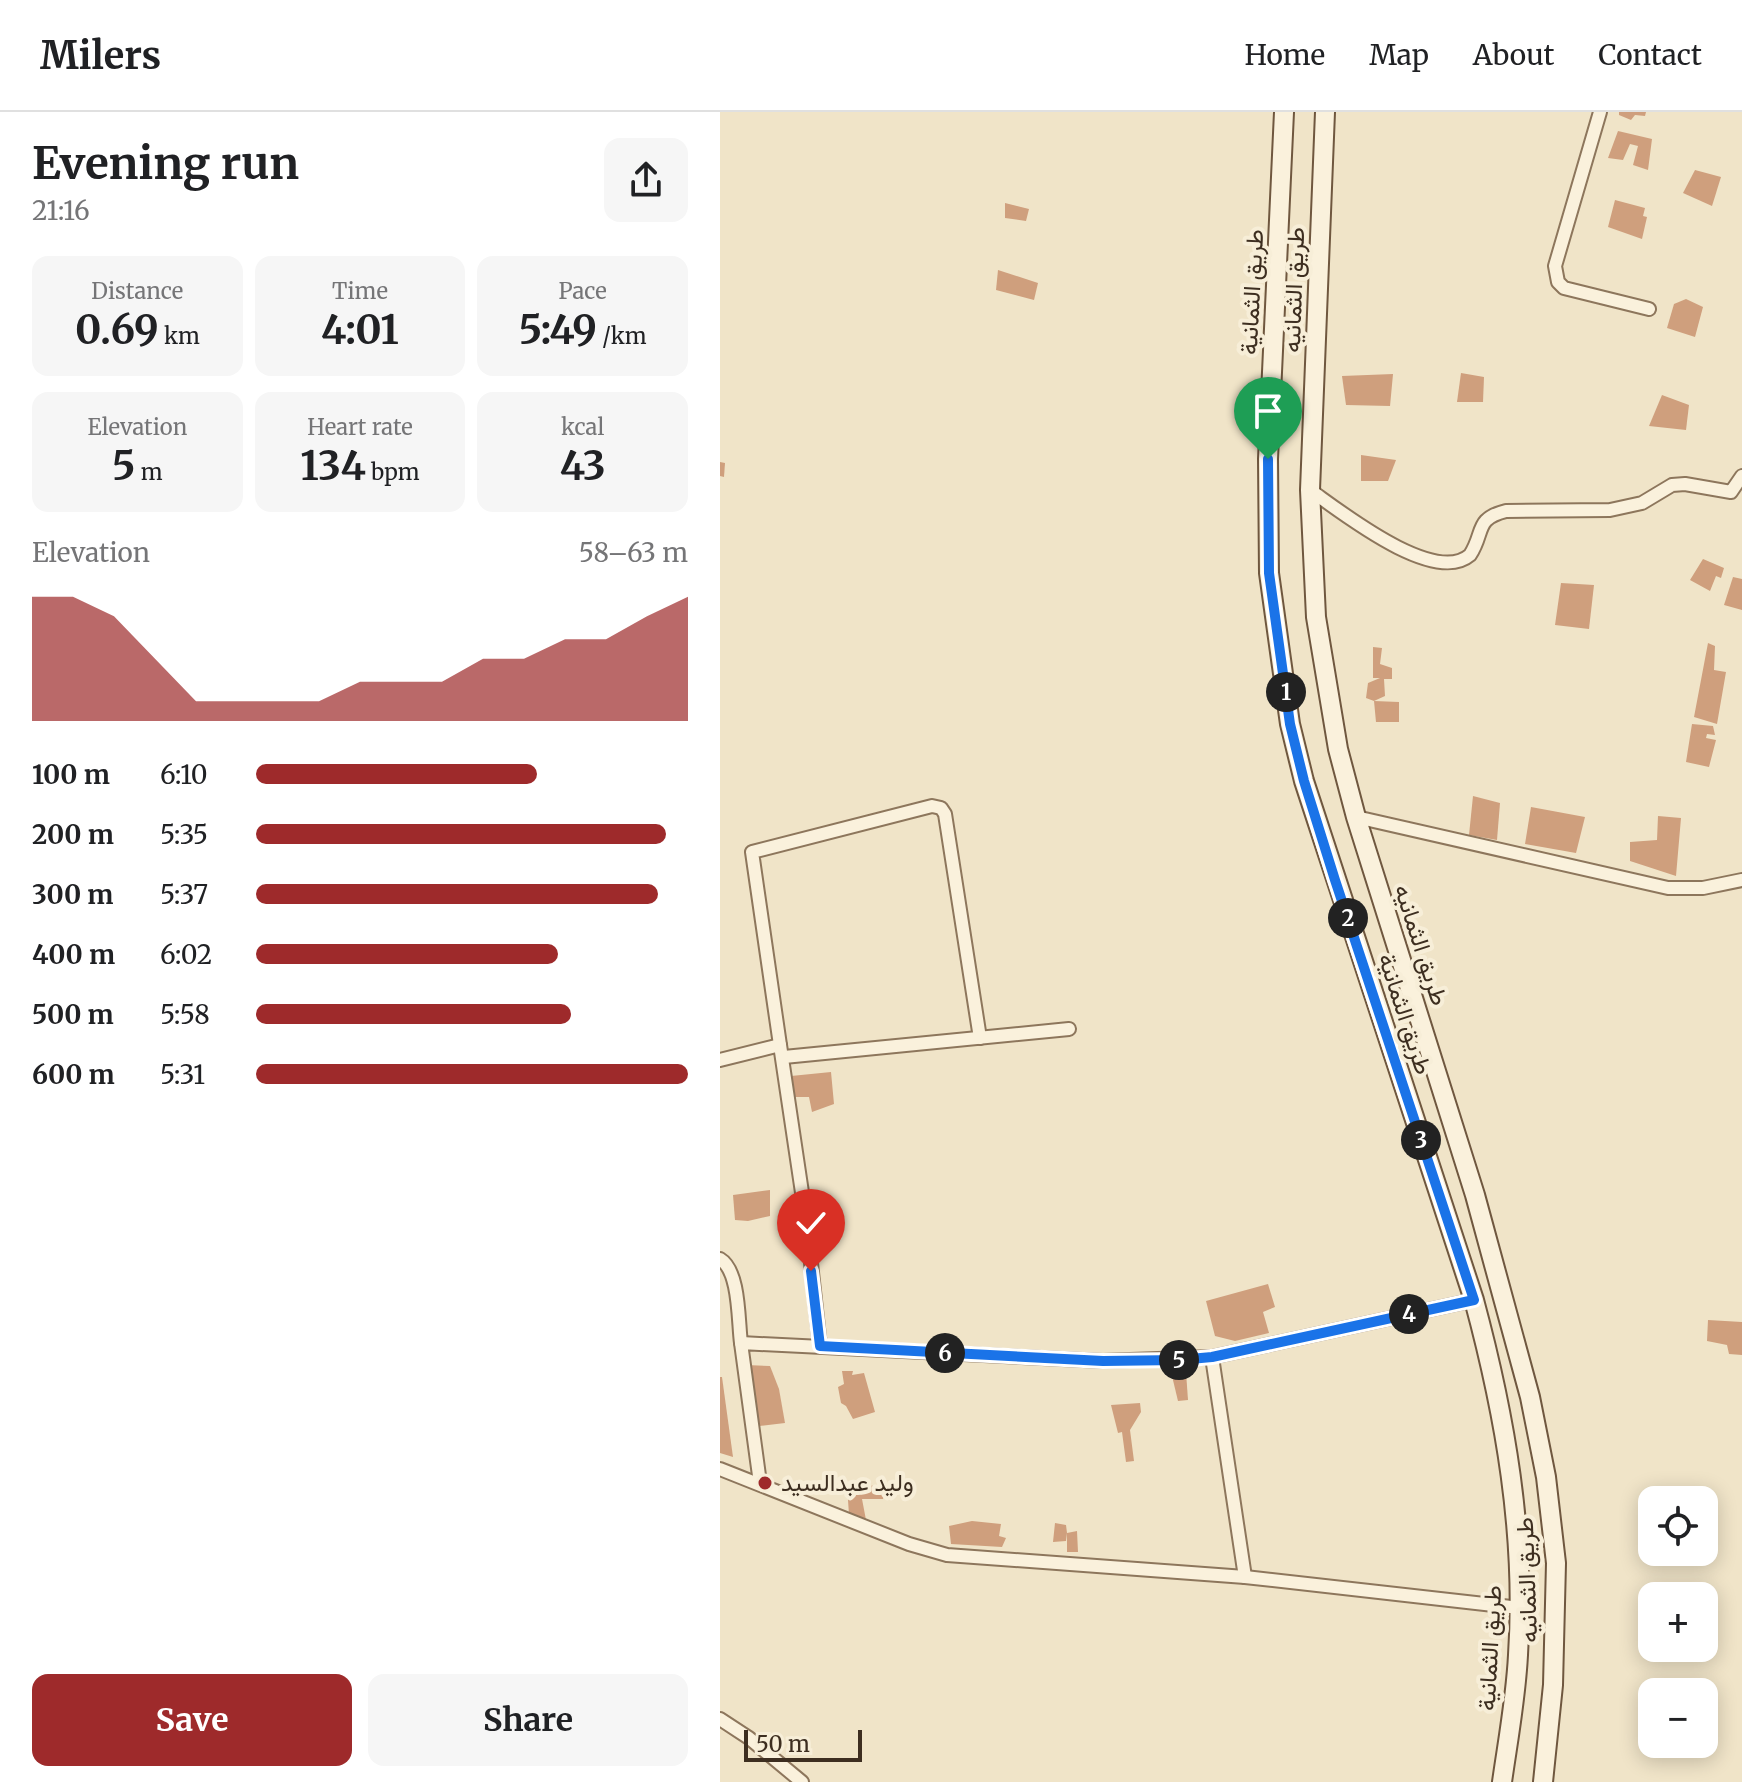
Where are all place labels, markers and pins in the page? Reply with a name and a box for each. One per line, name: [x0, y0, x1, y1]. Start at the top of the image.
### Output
pin: [1234, 377, 1302, 459]
pin: 1: [1266, 672, 1306, 712]
pin: 2: [1328, 898, 1368, 938]
pin: 3: [1401, 1120, 1441, 1160]
pin: [777, 1189, 845, 1271]
pin: 4: [1389, 1294, 1429, 1334]
pin: 6: [925, 1333, 965, 1373]
pin: 5: [1159, 1340, 1199, 1380]
place label: وليد عبدالسيد: [781, 1467, 914, 1498]
marker: وليد عبدالسيد: [756, 1474, 774, 1492]

